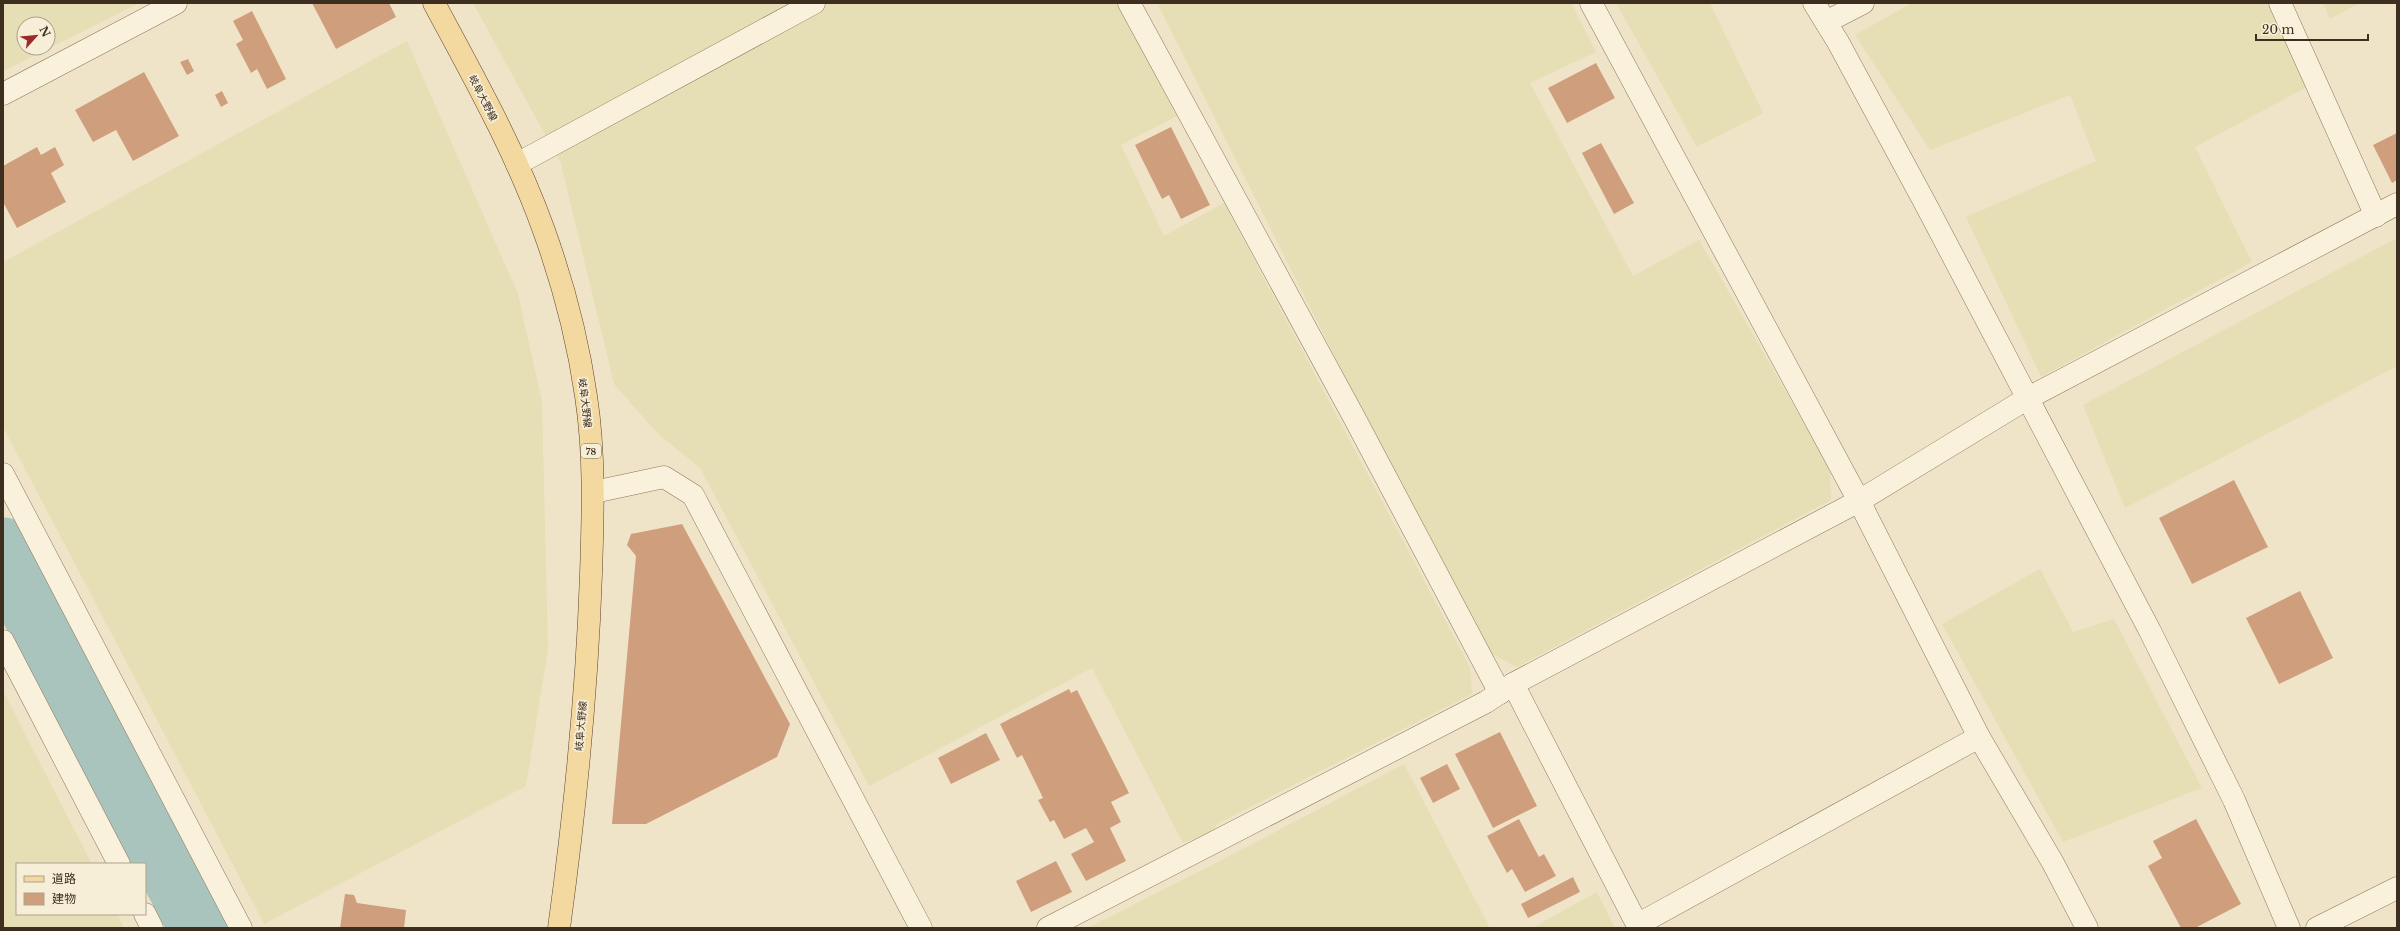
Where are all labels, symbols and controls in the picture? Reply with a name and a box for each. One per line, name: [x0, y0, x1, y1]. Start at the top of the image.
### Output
north arrow: [16, 16, 56, 56]
scale bar: [2256, 16, 2368, 42]
text: 20 m: [2262, 22, 2294, 37]
text: N: [36, 24, 54, 40]
street label: 岐阜大野線: [466, 73, 500, 123]
street label: 岐阜大野線: [576, 377, 594, 429]
road number: 78: [581, 444, 601, 458]
street label: 岐阜大野線: [572, 701, 590, 751]
legend: [16, 863, 146, 915]
text: 道路: [52, 871, 76, 886]
text: 建物: [52, 891, 76, 906]

